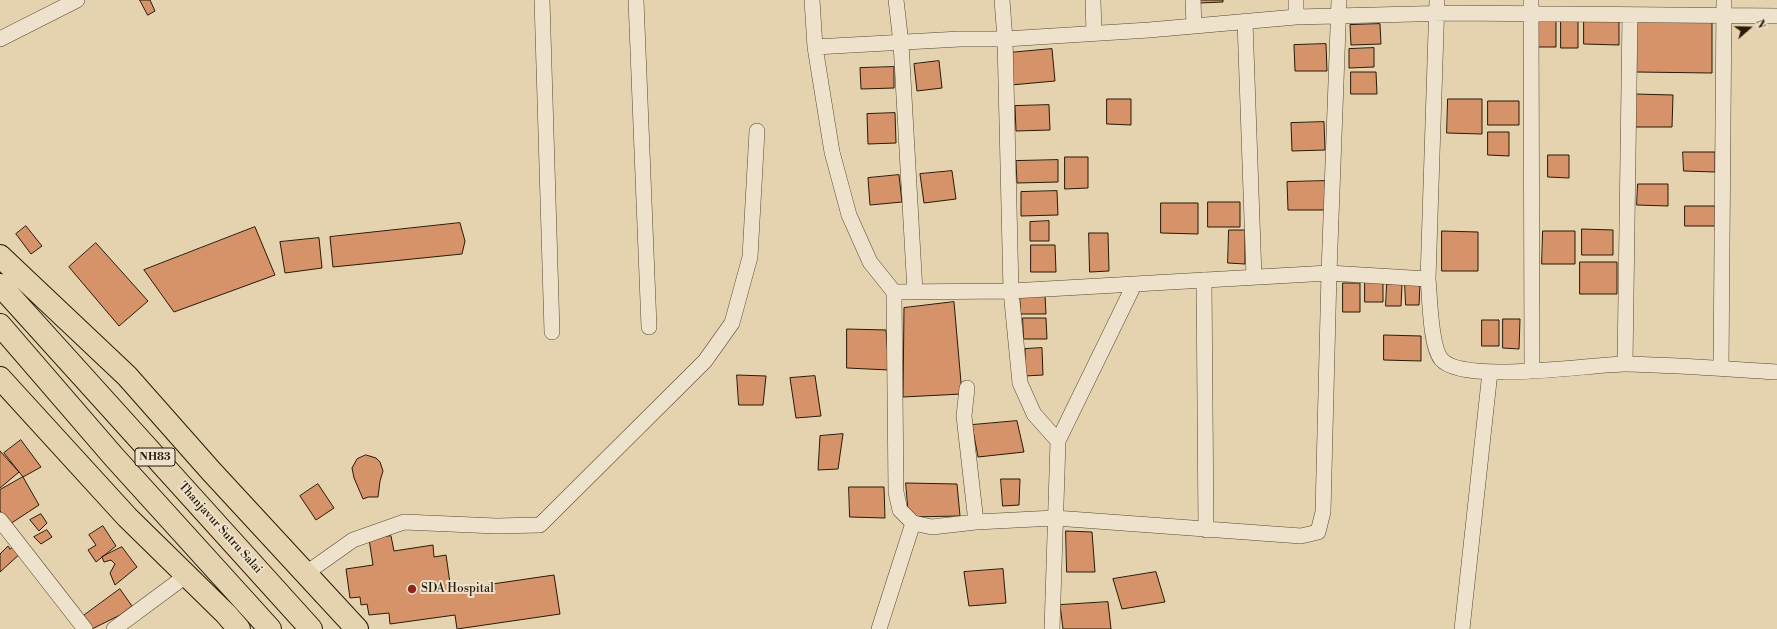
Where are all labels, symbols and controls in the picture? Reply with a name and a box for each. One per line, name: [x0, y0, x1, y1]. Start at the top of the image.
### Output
north arrow: [1729, 8, 1769, 48]
text: N: [1752, 17, 1768, 30]
road number: NH83: [135, 448, 175, 466]
street label: Thanjavur Sutru Salai: [175, 479, 265, 577]
place label: SDA Hospital: [421, 582, 494, 596]
marker: SDA Hospital: [406, 583, 418, 595]

